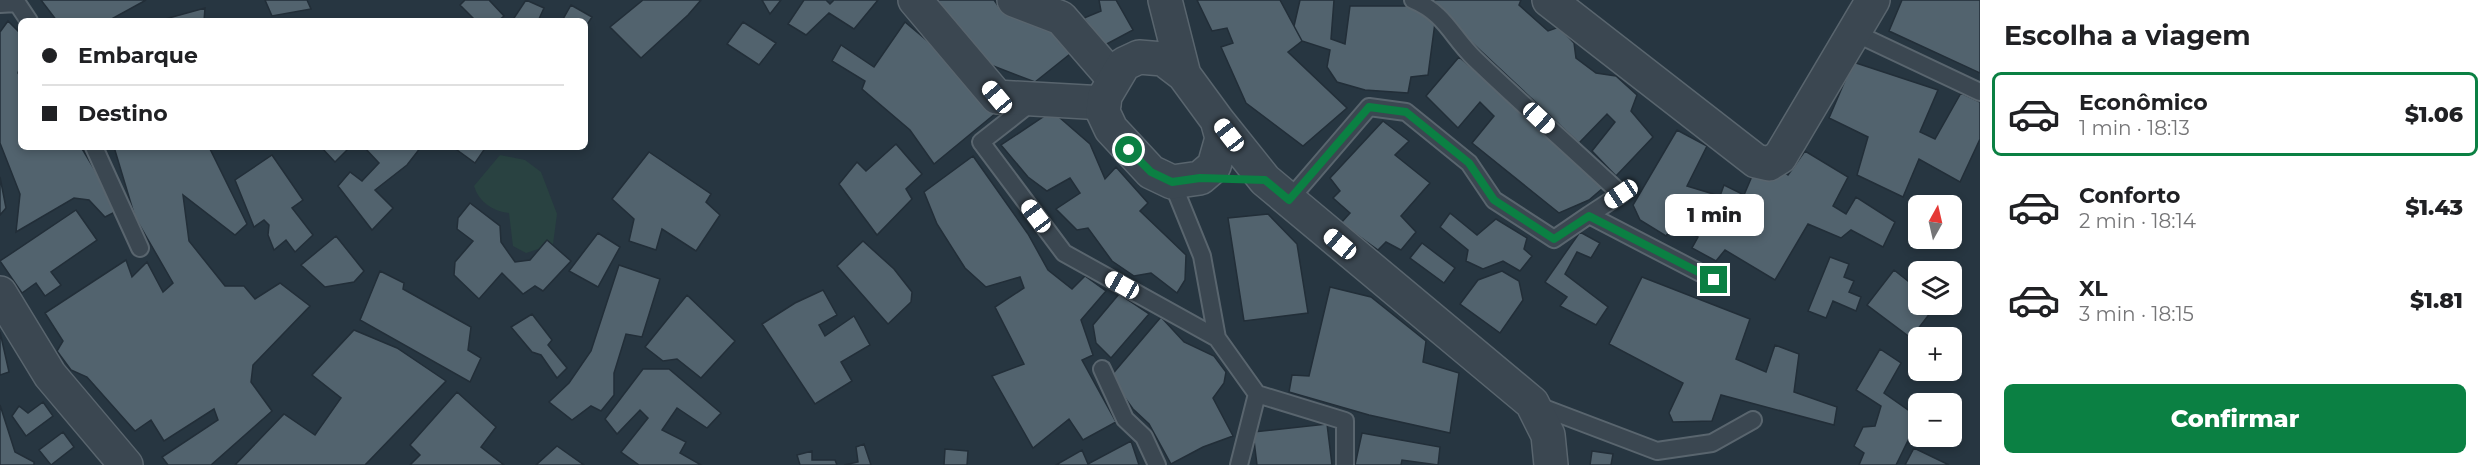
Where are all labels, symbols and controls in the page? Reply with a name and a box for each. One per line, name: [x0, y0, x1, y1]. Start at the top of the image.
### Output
text: Escolha a viagem: [2004, 19, 2251, 52]
text: Embarque: [78, 42, 198, 69]
car: [979, 77, 1015, 117]
icon: car: [2007, 87, 2061, 141]
text: Econômico: [2079, 89, 2208, 116]
car: [1520, 99, 1558, 137]
text: Destino: [78, 100, 168, 127]
text: $1.06: [2405, 101, 2463, 128]
car: [1211, 115, 1247, 155]
text: 1 min · 18:13: [2079, 116, 2190, 140]
route start: [1115, 136, 1142, 163]
car: [1601, 176, 1641, 212]
icon: car: [2007, 180, 2061, 234]
text: Conforto: [2079, 182, 2180, 209]
callout: 1 min: [1664, 193, 1764, 235]
text: $1.43: [2405, 194, 2463, 221]
north arrow: [1908, 195, 1962, 249]
map controls: [1908, 195, 1962, 447]
car: [1018, 196, 1054, 236]
text: 1 min: [1687, 203, 1742, 227]
text: 2 min · 18:14: [2079, 209, 2196, 233]
car: [1320, 226, 1360, 262]
button: layers: [1908, 261, 1962, 315]
route end: [1700, 266, 1727, 293]
car: [1102, 268, 1142, 302]
icon: car: [2007, 273, 2061, 327]
text: XL: [2079, 275, 2108, 302]
text: $1.81: [2410, 287, 2463, 314]
text: 3 min · 18:15: [2079, 302, 2194, 326]
button: +: [1908, 327, 1962, 381]
button: Confirmar: [2004, 384, 2466, 453]
button: −: [1908, 393, 1962, 447]

